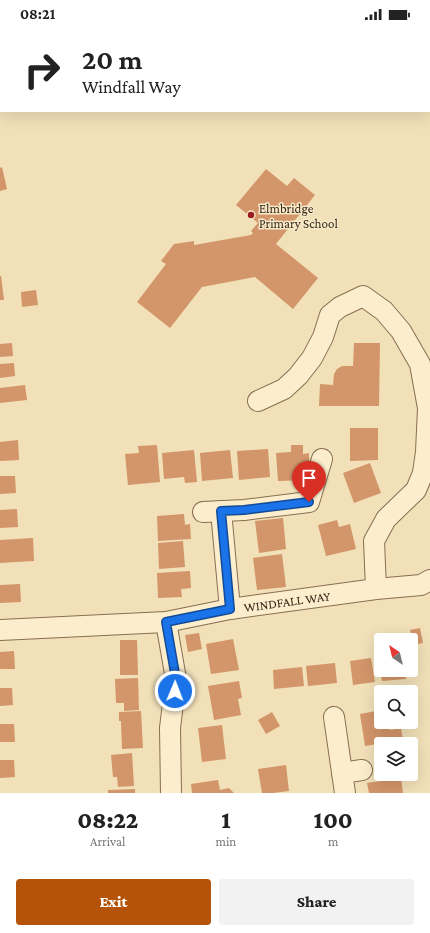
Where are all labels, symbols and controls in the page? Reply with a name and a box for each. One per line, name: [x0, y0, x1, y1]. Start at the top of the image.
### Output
text: 08:21: [20, 6, 55, 22]
icon: right: [16, 44, 68, 96]
text: 20 m: [82, 44, 142, 75]
text: Windfall Way: [82, 77, 181, 97]
place label: Elmbridge Primary School: [259, 201, 338, 231]
marker: Elmbridge Primary School: [246, 210, 256, 220]
pin: [292, 461, 326, 502]
icon: arrive: [298, 467, 320, 489]
street label: WINDFALL WAY: [243, 588, 331, 615]
north arrow: [374, 633, 418, 677]
map controls: [374, 633, 418, 781]
position arrow: [154, 670, 196, 712]
button: search: [374, 685, 418, 729]
button: layers: [374, 737, 418, 781]
text: 08:22: [77, 806, 138, 833]
text: 1: [221, 806, 231, 833]
text: 100: [314, 806, 353, 833]
text: Arrival: [90, 834, 125, 849]
text: min: [216, 834, 236, 849]
text: m: [328, 834, 338, 849]
button: Exit: [16, 879, 211, 925]
button: Share: [219, 879, 414, 925]

